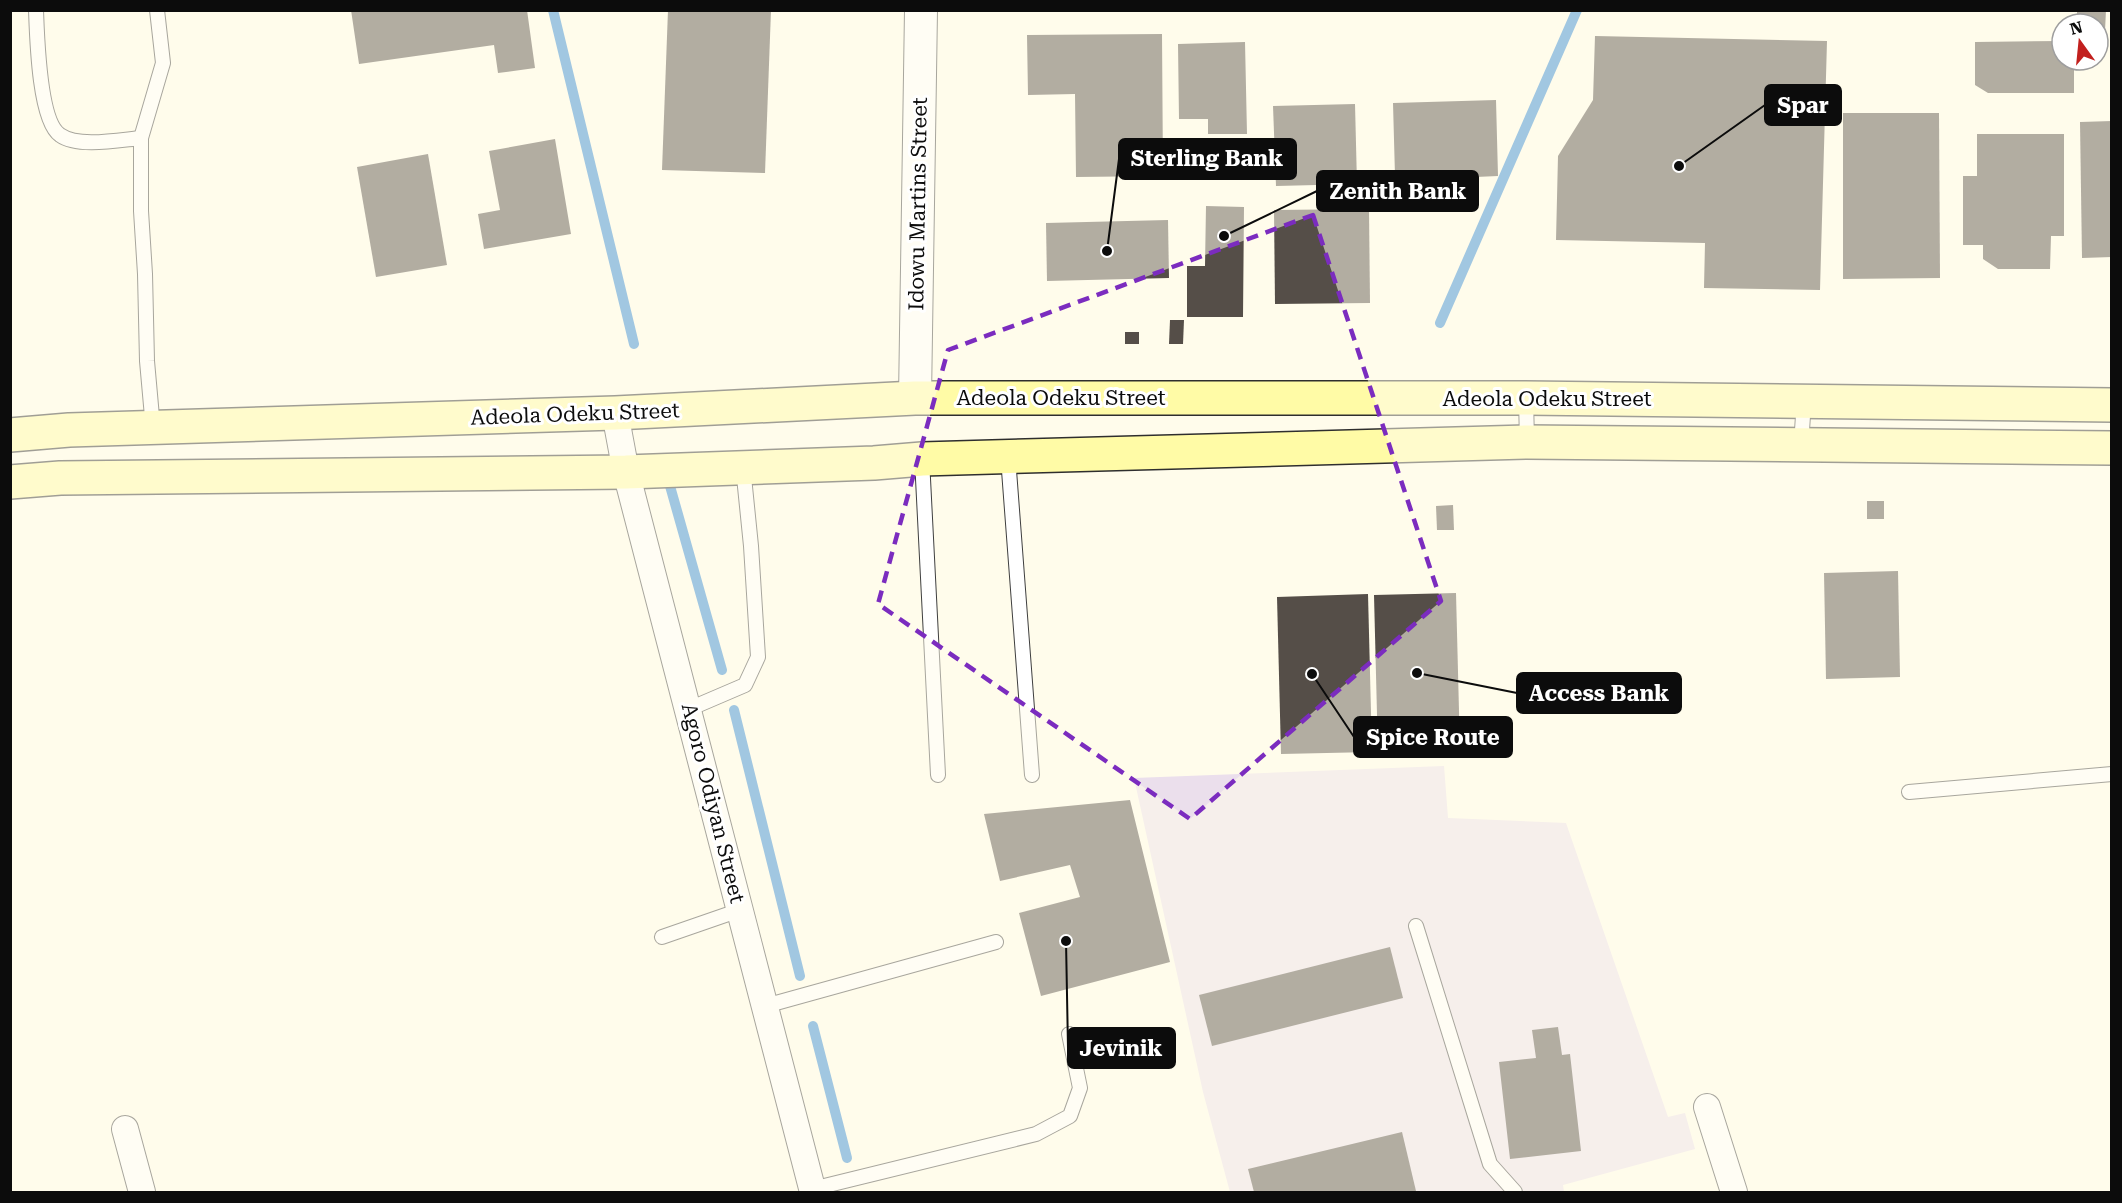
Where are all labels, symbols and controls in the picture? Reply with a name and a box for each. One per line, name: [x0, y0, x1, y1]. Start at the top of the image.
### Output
north arrow: [2050, 12, 2110, 72]
text: N: [2068, 17, 2085, 39]
callout: Spar: [1765, 85, 1841, 125]
text: Spar: [1777, 93, 1829, 118]
street label: Idowu Martins Street: [904, 97, 932, 311]
callout: Sterling Bank: [1119, 139, 1296, 179]
text: Sterling Bank: [1131, 146, 1283, 171]
callout: Zenith Bank: [1317, 171, 1478, 211]
text: Zenith Bank: [1330, 179, 1466, 204]
street label: Adeola Odeku Street: [956, 386, 1166, 410]
street label: Adeola Odeku Street: [1442, 387, 1652, 411]
street label: Adeola Odeku Street: [470, 398, 680, 430]
callout: Access Bank: [1517, 673, 1681, 713]
text: Access Bank: [1529, 681, 1669, 706]
street label: Agoro Odiyan Street: [677, 701, 750, 906]
callout: Spice Route: [1354, 717, 1512, 757]
text: Spice Route: [1366, 725, 1500, 750]
callout: Jevinik: [1068, 1028, 1175, 1068]
text: Jevinik: [1079, 1036, 1163, 1061]

